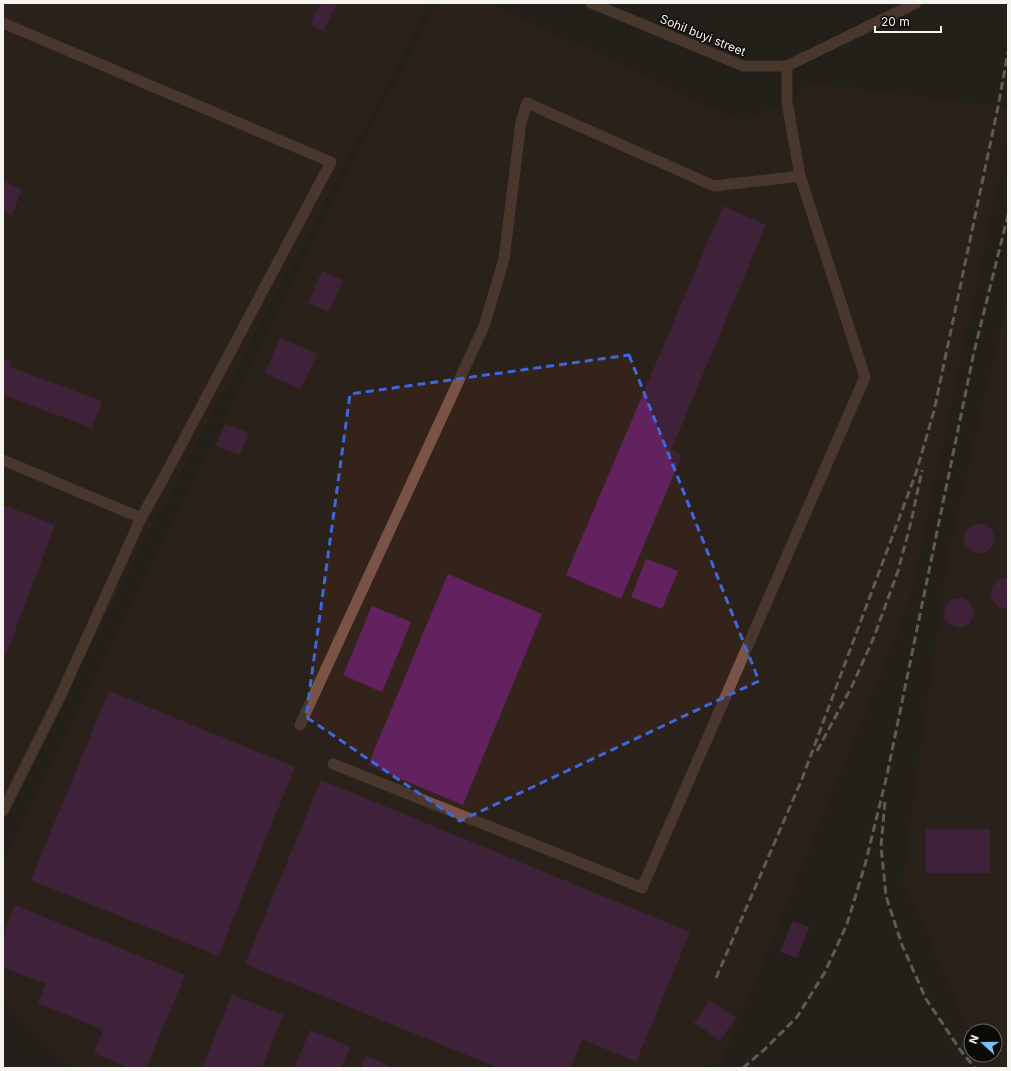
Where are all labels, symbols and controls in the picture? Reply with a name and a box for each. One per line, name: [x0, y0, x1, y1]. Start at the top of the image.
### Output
scale bar: [875, 8, 941, 34]
street label: Sohil buyi street: [658, 11, 748, 59]
text: 20 m: [881, 14, 910, 29]
north arrow: [963, 1023, 1003, 1063]
text: N: [966, 1033, 982, 1046]

